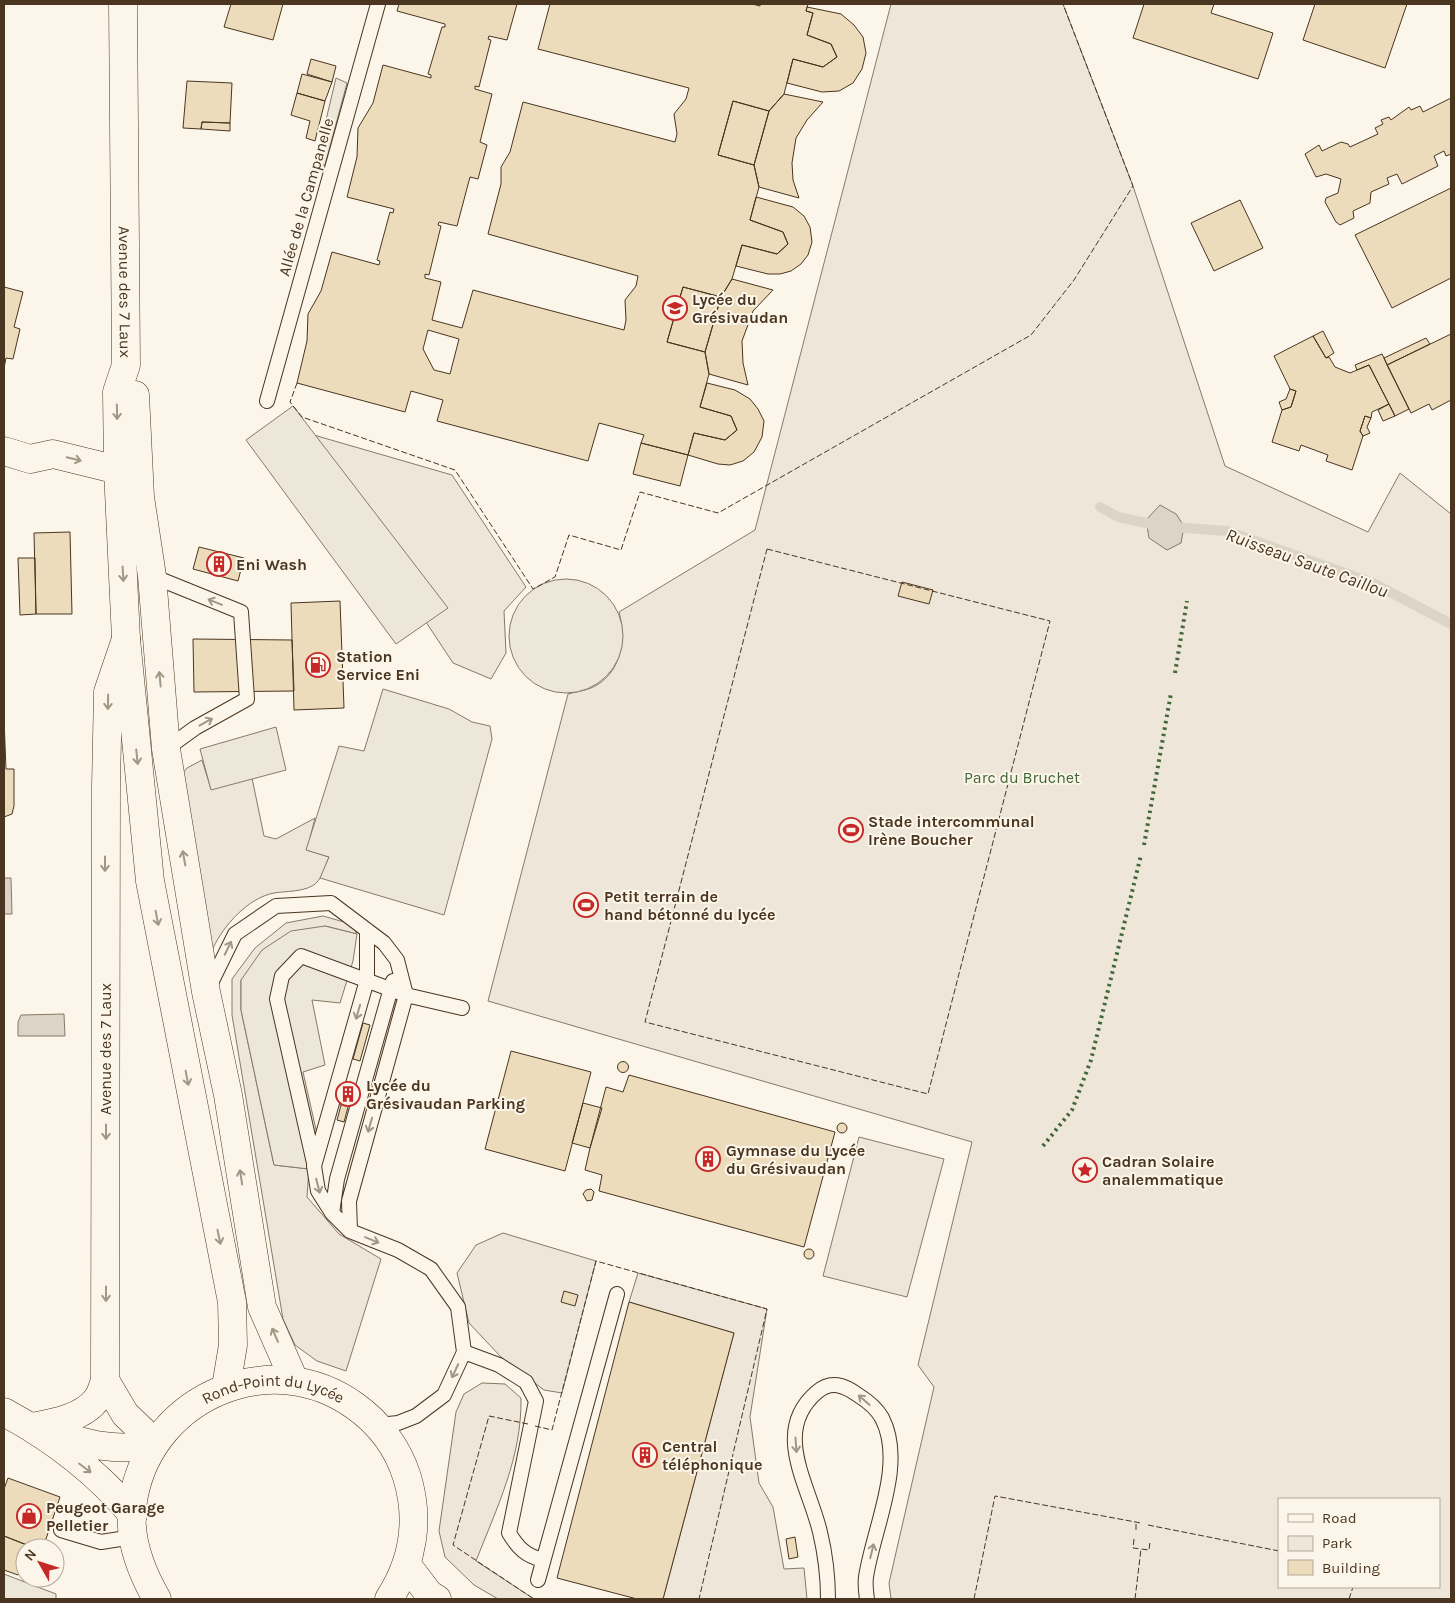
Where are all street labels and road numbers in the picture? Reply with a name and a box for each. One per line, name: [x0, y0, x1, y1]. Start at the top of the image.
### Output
street label: Allée de la Campanelle: [274, 116, 338, 278]
street label: Avenue des 7 Laux: [115, 226, 135, 358]
street label: Avenue des 7 Laux: [96, 983, 115, 1115]
street label: Rond-Point du Lycée: [199, 1392, 347, 1412]

